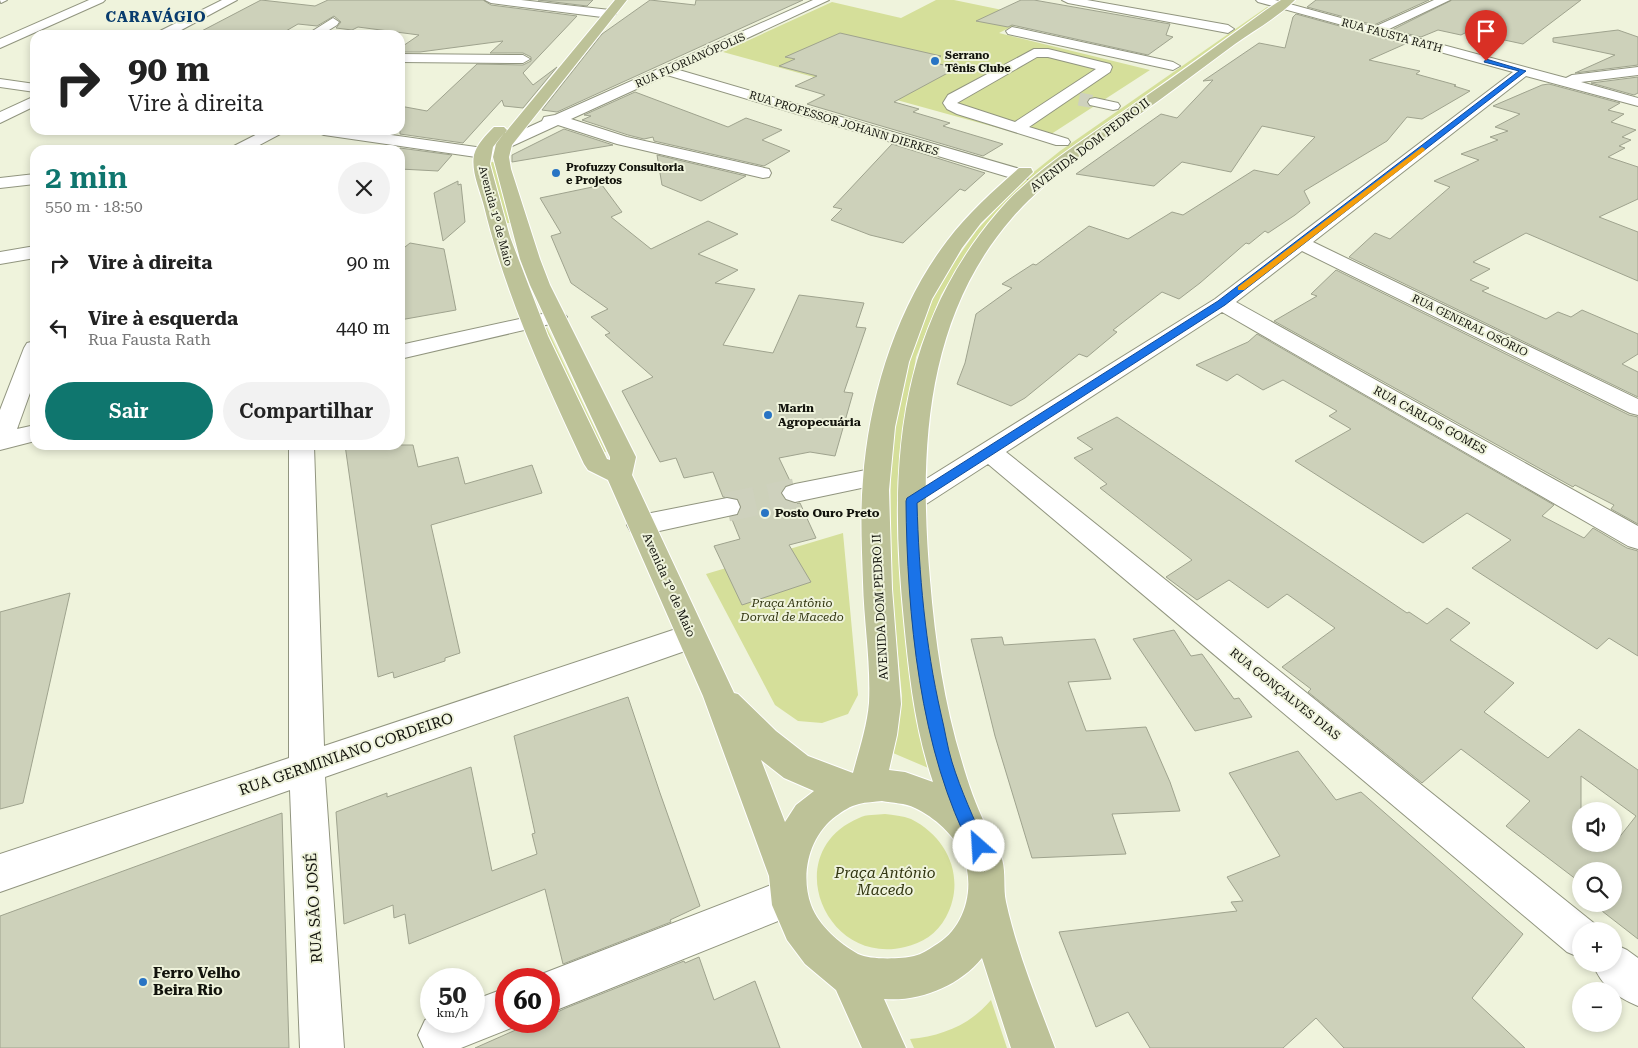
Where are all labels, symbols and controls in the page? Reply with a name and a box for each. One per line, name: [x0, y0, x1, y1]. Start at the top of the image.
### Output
district label: CARAVÁGIO: [105, 7, 207, 26]
pin: [1465, 10, 1507, 61]
street label: RUA FAUSTA RATH: [1340, 16, 1444, 55]
icon: arrive: [1472, 17, 1500, 45]
street label: RUA FLORIANÓPOLIS: [633, 29, 747, 91]
text: 90 m: [128, 49, 210, 90]
place label: Serrano Tênis Clube: [945, 49, 1011, 75]
icon: right: [45, 50, 110, 115]
marker: Serrano Tênis Clube: [929, 55, 941, 67]
street label: RUA PROFESSOR JOHANN DIERKES: [748, 88, 940, 159]
text: Vire à direita: [128, 91, 263, 116]
street label: AVENIDA DOM PEDRO II: [1027, 95, 1153, 195]
text: 2 min: [45, 160, 128, 195]
place label: Profuzzy Consultoria e Projetos: [566, 161, 684, 187]
button: close: [338, 162, 390, 214]
street label: Avenida 1º de Maio: [476, 165, 515, 268]
marker: Profuzzy Consultoria e Projetos: [550, 167, 562, 179]
text: 550 m · 18:50: [45, 197, 143, 216]
icon: right: [45, 249, 73, 277]
text: Vire à direita: [88, 251, 212, 274]
text: 90 m: [347, 251, 390, 274]
street label: RUA GENERAL OSÓRIO: [1410, 291, 1531, 359]
text: Vire à esquerda: [88, 307, 238, 330]
icon: left: [45, 314, 73, 342]
text: 440 m: [336, 316, 390, 339]
text: Rua Fausta Rath: [88, 330, 211, 349]
button: Sair: [45, 382, 213, 440]
button: Compartilhar: [223, 382, 390, 440]
street label: RUA CARLOS GOMES: [1371, 383, 1489, 457]
place label: Marin Agropecuária: [778, 401, 861, 429]
marker: Marin Agropecuária: [762, 409, 774, 421]
place label: Posto Ouro Preto: [775, 506, 880, 520]
marker: Posto Ouro Preto: [759, 507, 771, 519]
street label: Avenida 1º de Maio: [640, 531, 698, 639]
street label: AVENIDA DOM PEDRO II: [869, 534, 891, 680]
park label: Praça Antônio Dorval de Macedo: [739, 596, 844, 624]
street label: RUA GONÇALVES DIAS: [1227, 645, 1343, 743]
street label: RUA GERMINIANO CORDEIRO: [236, 709, 456, 799]
map controls: [1572, 802, 1622, 1032]
button: sound: [1572, 802, 1622, 852]
position arrow: [952, 819, 1004, 871]
street label: RUA SÃO JOSÉ: [302, 853, 326, 963]
button: search: [1572, 862, 1622, 912]
park label: Praça Antônio Macedo: [833, 864, 936, 899]
button: +: [1572, 922, 1622, 972]
place label: Ferro Velho Beira Rio: [153, 964, 241, 999]
speed limit sign: 60: [495, 968, 560, 1033]
marker: Ferro Velho Beira Rio: [137, 976, 149, 988]
text: 50: [438, 980, 467, 1009]
button: −: [1572, 982, 1622, 1032]
text: km/h: [436, 1006, 469, 1020]

